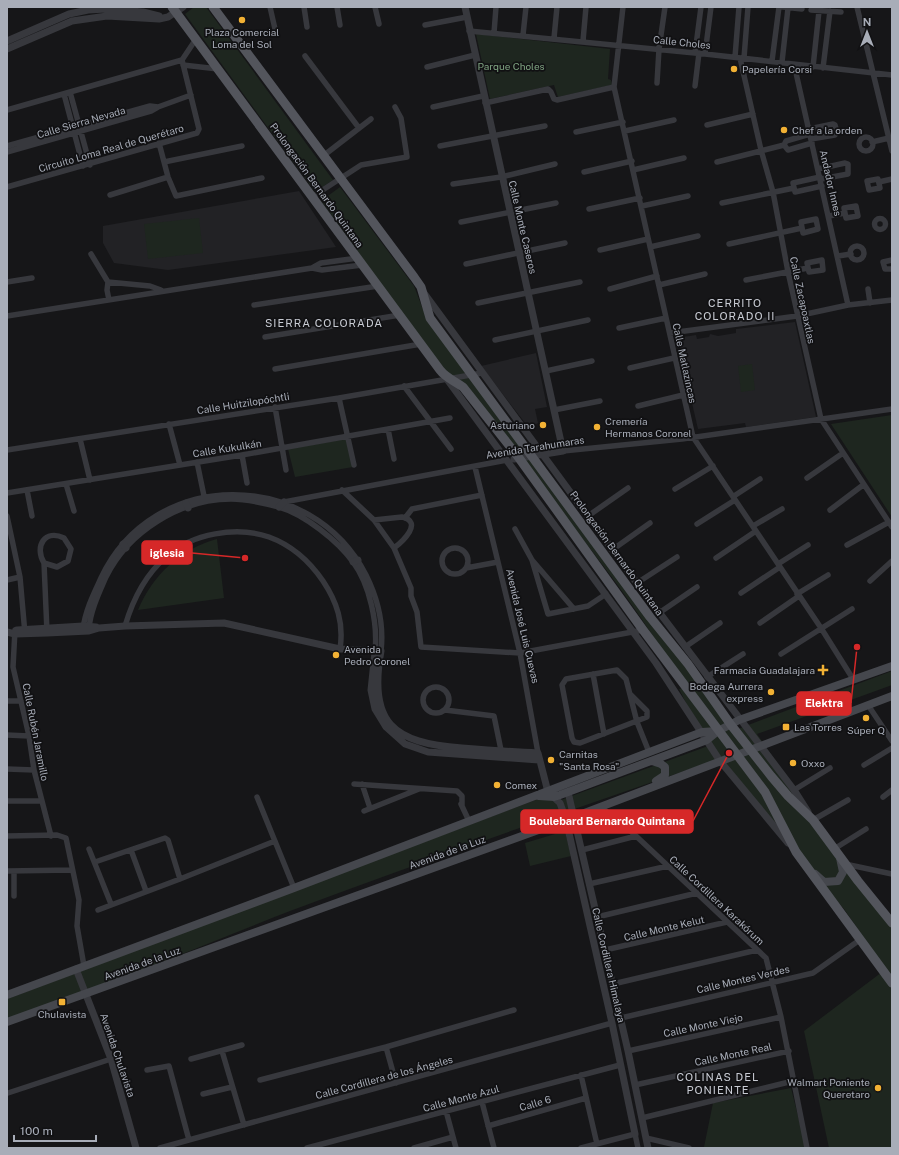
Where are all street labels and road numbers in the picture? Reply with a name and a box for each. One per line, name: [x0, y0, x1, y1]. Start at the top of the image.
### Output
street label: Calle Choles: [653, 33, 711, 51]
street label: Calle Sierra Nevada: [35, 104, 127, 140]
street label: Prolongación Bernardo Quintana: [268, 120, 366, 250]
street label: Circuito Loma Real de Querétaro: [37, 121, 185, 175]
street label: Andador Innes: [818, 149, 844, 217]
street label: Calle Monte Caseros: [506, 179, 540, 275]
street label: Calle Zacapoaxtlas: [788, 255, 818, 345]
street label: Calle Matlazincas: [671, 322, 699, 404]
street label: Calle Huitzilopóchtli: [196, 390, 290, 416]
street label: Avenida Tarahumaras: [485, 433, 585, 461]
street label: Calle Kukulkán: [192, 437, 263, 459]
street label: Prolongación Bernardo Quintana: [568, 488, 666, 618]
street label: Avenida José Luis Cuevas: [504, 568, 542, 684]
street label: Calle Rubén Jaramillo: [21, 682, 51, 782]
street label: Avenida de la Luz: [407, 833, 487, 871]
street label: Calle Cordillera Karakórum: [667, 853, 767, 947]
street label: Calle Cordillera Himalaya: [590, 906, 628, 1024]
street label: Calle Monte Kelut: [622, 913, 706, 943]
street label: Avenida de la Luz: [102, 944, 182, 982]
street label: Calle Montes Verdes: [695, 962, 791, 996]
street label: Avenida Chulavista: [98, 1011, 138, 1099]
street label: Calle Monte Viejo: [662, 1011, 744, 1039]
street label: Calle Monte Real: [693, 1040, 773, 1068]
street label: Calle Cordillera de los Ángeles: [314, 1053, 454, 1101]
street label: Calle Monte Azul: [421, 1082, 501, 1114]
street label: Calle 6: [518, 1093, 552, 1113]

